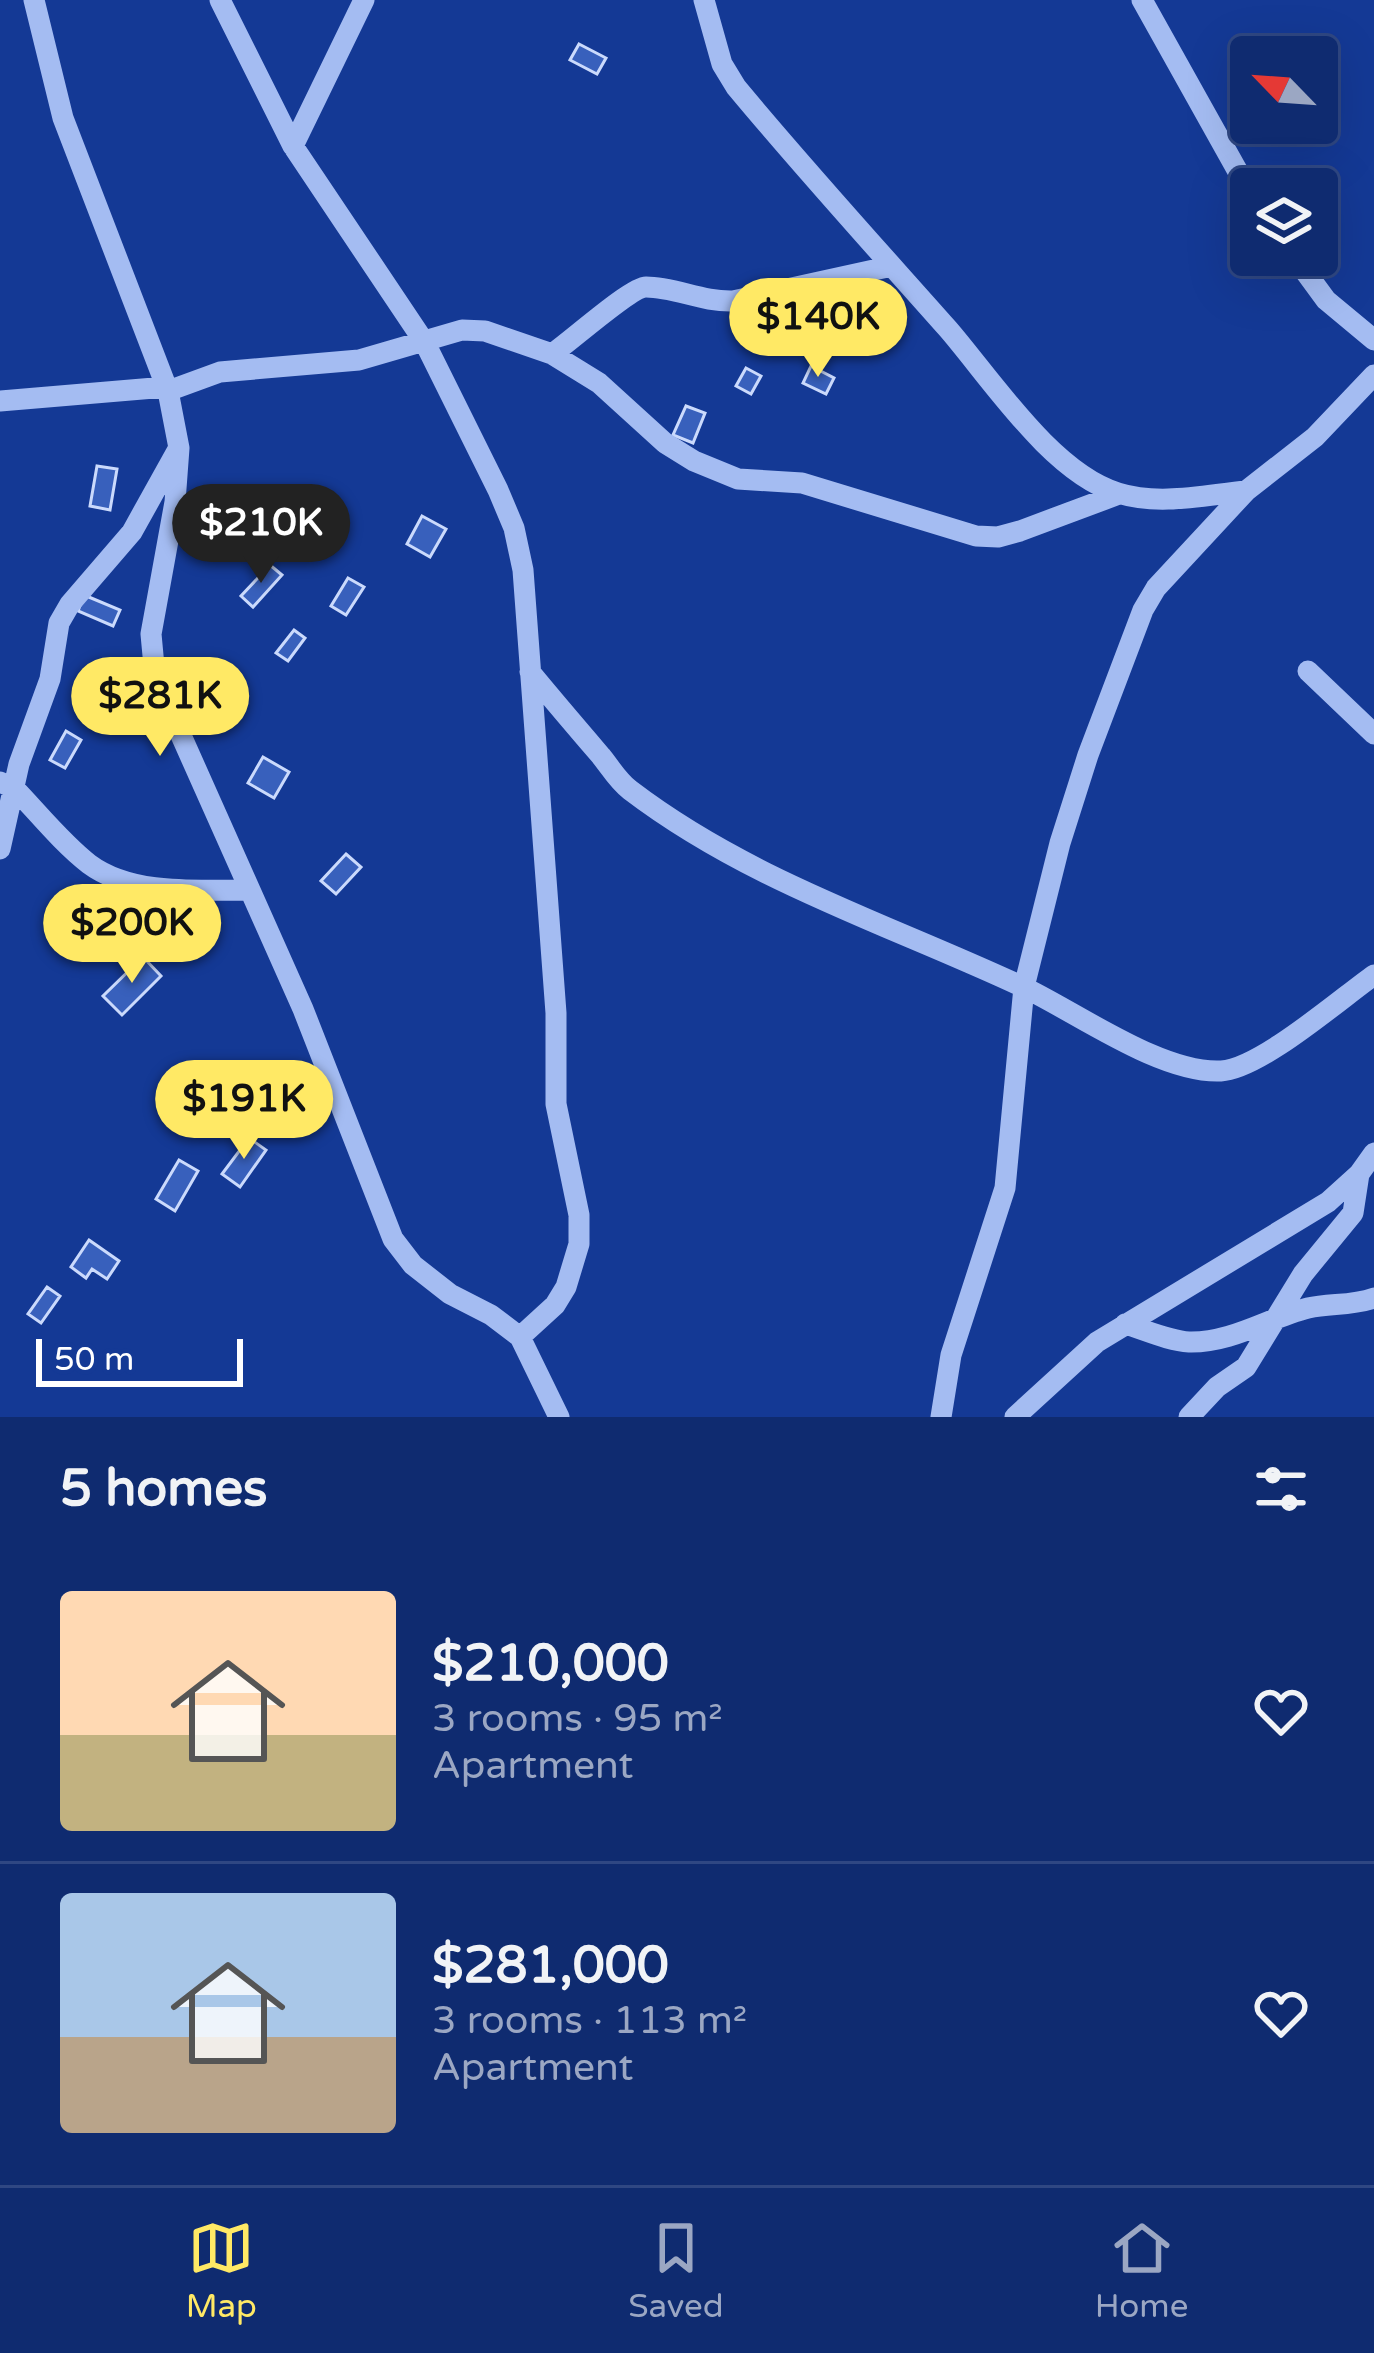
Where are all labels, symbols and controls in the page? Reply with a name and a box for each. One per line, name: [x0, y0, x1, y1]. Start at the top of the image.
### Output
north arrow: [1230, 36, 1338, 144]
map controls: [1230, 36, 1338, 276]
button: layers: [1230, 168, 1338, 276]
pin: $140K: [734, 278, 902, 380]
text: $140K: [756, 293, 880, 340]
pin: $210K: [177, 484, 345, 586]
text: $210K: [199, 499, 323, 546]
pin: $281K: [76, 657, 244, 759]
text: $281K: [98, 672, 222, 719]
pin: $200K: [48, 884, 216, 986]
text: $200K: [70, 899, 194, 946]
pin: $191K: [160, 1060, 328, 1162]
text: $191K: [182, 1075, 306, 1122]
scale bar: [36, 1333, 243, 1386]
text: 50 m: [54, 1340, 134, 1379]
icon: filters: [1248, 1456, 1314, 1522]
text: 5 homes: [60, 1458, 268, 1520]
text: $210,000: [432, 1633, 669, 1695]
icon: home: [156, 1639, 300, 1783]
icon: heart: [1248, 1678, 1314, 1744]
text: 3 rooms · 95 m²: [432, 1695, 723, 1742]
text: Apartment: [432, 1742, 633, 1789]
text: $281,000: [432, 1935, 669, 1997]
icon: home: [156, 1941, 300, 2085]
icon: heart: [1248, 1980, 1314, 2046]
text: 3 rooms · 113 m²: [432, 1997, 747, 2044]
text: Apartment: [432, 2044, 633, 2091]
tab: Map: [186, 2215, 257, 2326]
tab: Saved: [628, 2215, 724, 2326]
tab: Home: [1095, 2215, 1188, 2326]

